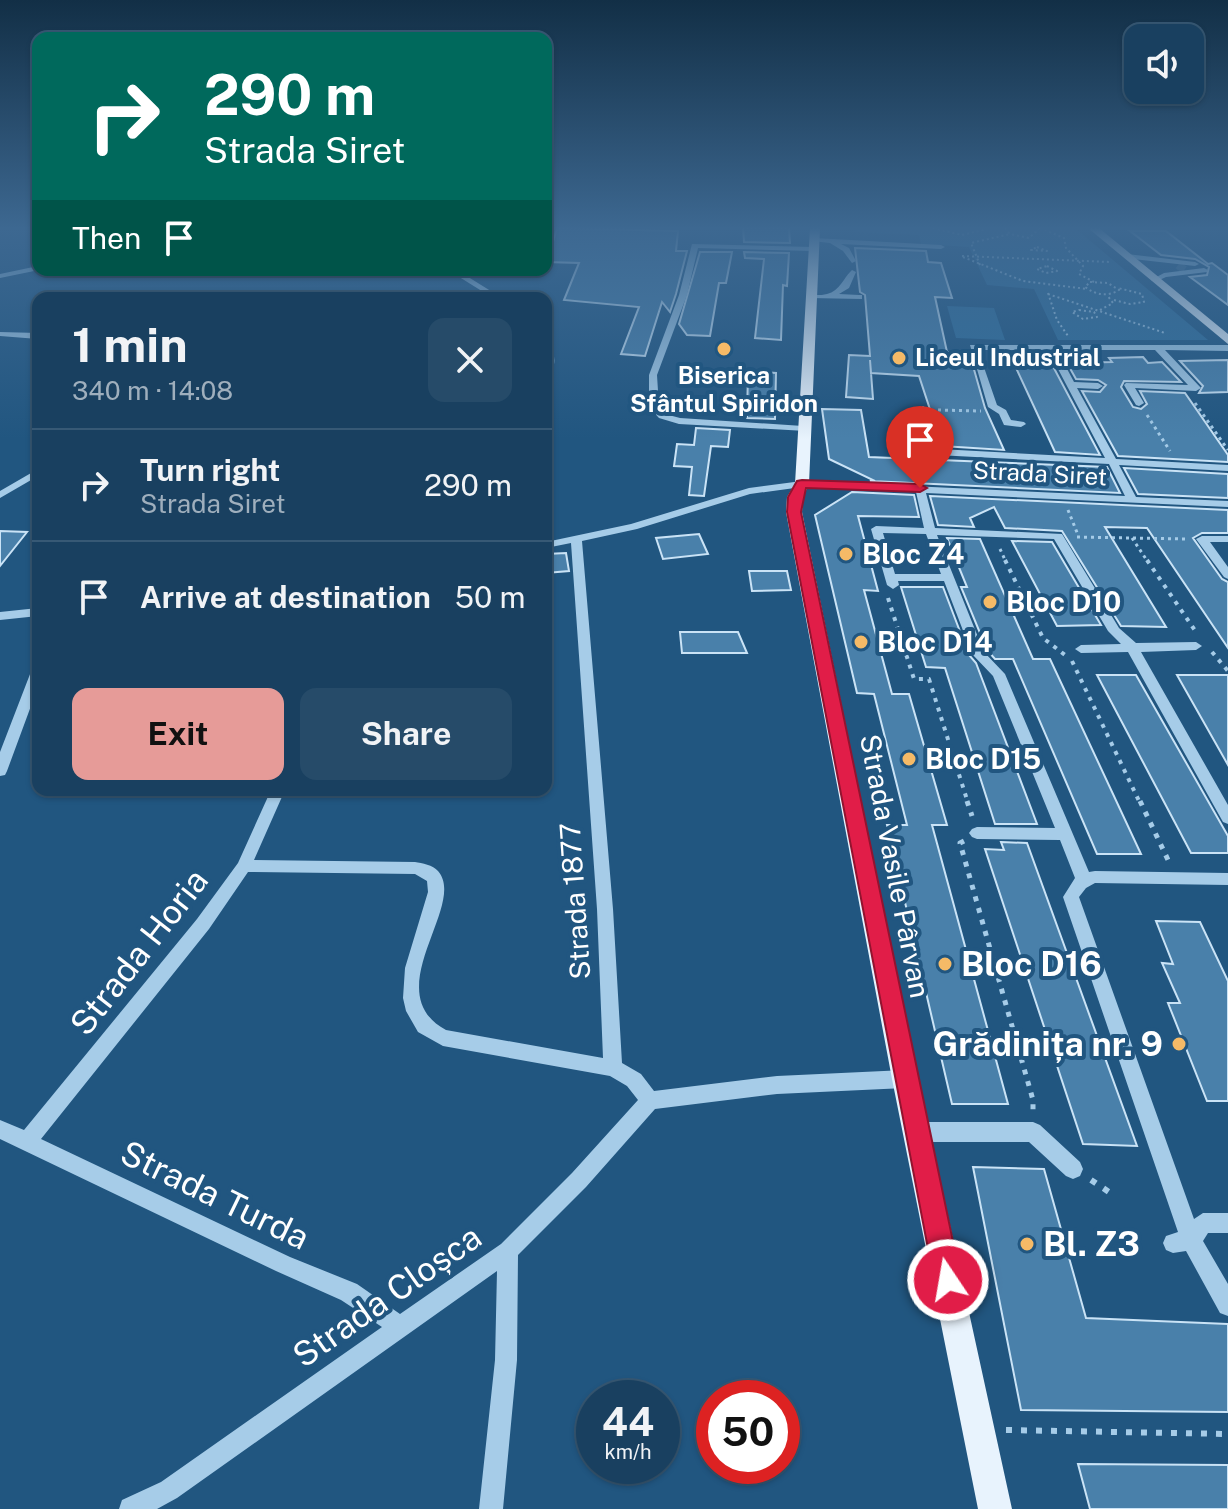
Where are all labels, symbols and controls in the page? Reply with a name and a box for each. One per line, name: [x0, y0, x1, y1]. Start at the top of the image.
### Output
map controls: [1124, 24, 1204, 104]
button: sound: [1124, 24, 1204, 104]
text: 290 m: [204, 62, 375, 128]
icon: right: [72, 64, 176, 168]
text: Strada Siret: [204, 129, 406, 171]
icon: arrive: [157, 216, 201, 260]
text: Then: [72, 220, 141, 256]
text: 1 min: [72, 316, 188, 373]
button: close: [428, 318, 512, 402]
marker: Biserica Sfântul Spiridon: [715, 340, 733, 358]
place label: Liceul Industrial: [915, 343, 1101, 371]
marker: Liceul Industrial: [890, 349, 908, 367]
place label: Biserica Sfântul Spiridon: [630, 361, 818, 417]
text: 340 m · 14:08: [72, 375, 233, 406]
pin: [886, 406, 954, 488]
icon: arrive: [898, 418, 942, 462]
text: Turn right: [140, 452, 280, 488]
street label: Strada Siret: [972, 456, 1108, 490]
icon: right: [72, 463, 116, 507]
text: 290 m: [424, 467, 512, 503]
text: Strada Siret: [140, 488, 286, 519]
place label: Bloc Z4: [862, 537, 964, 570]
marker: Bloc Z4: [837, 545, 855, 563]
icon: arrive: [72, 575, 116, 619]
text: Arrive at destination: [140, 579, 431, 615]
text: 50 m: [455, 579, 526, 615]
place label: Bloc D10: [1006, 585, 1121, 618]
marker: Bloc D10: [981, 593, 999, 611]
place label: Bloc D14: [877, 625, 993, 658]
marker: Bloc D14: [852, 633, 870, 651]
button: Exit: [72, 688, 284, 780]
button: Share: [300, 688, 512, 780]
street label: Strada Vasile Pârvan: [854, 731, 937, 1000]
place label: Bloc D15: [925, 742, 1041, 775]
marker: Bloc D15: [900, 750, 918, 768]
street label: Strada 1877: [553, 822, 596, 981]
street label: Strada Horia: [62, 861, 216, 1043]
place label: Bloc D16: [961, 944, 1102, 984]
marker: Bloc D16: [936, 955, 954, 973]
place label: Grădinița nr. 9: [933, 1024, 1163, 1064]
marker: Grădinița nr. 9: [1170, 1035, 1188, 1053]
street label: Strada Turda: [114, 1132, 316, 1258]
street label: Strada Cloșca: [285, 1216, 489, 1376]
place label: Bl. Z3: [1043, 1224, 1140, 1264]
marker: Bl. Z3: [1018, 1235, 1036, 1253]
position arrow: [906, 1238, 990, 1322]
speed limit sign: 50: [696, 1380, 800, 1484]
text: 44: [602, 1398, 654, 1445]
text: km/h: [604, 1440, 652, 1464]

